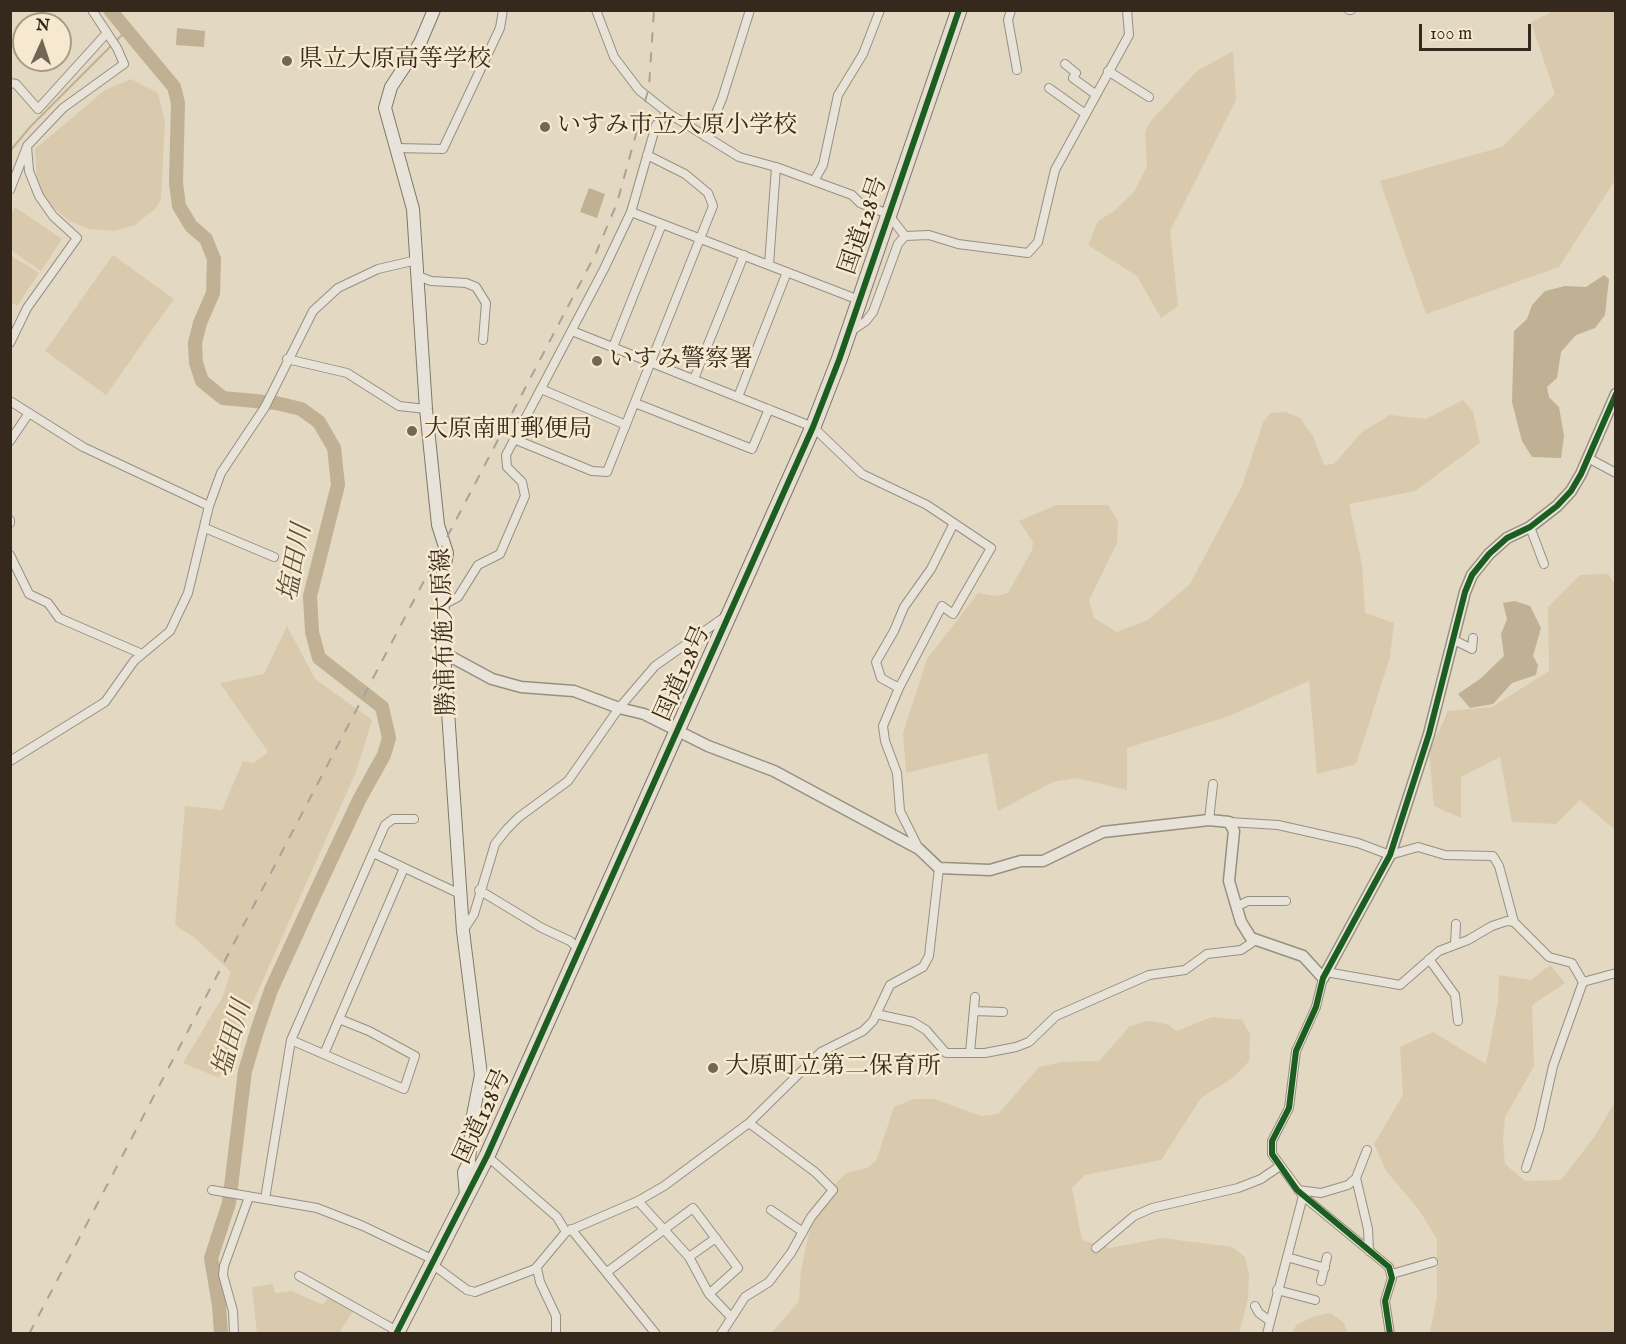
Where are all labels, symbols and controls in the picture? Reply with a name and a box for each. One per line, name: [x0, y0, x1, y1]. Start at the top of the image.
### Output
north arrow: [12, 12, 72, 72]
scale bar: [1422, 12, 1534, 50]
text: N: [35, 16, 50, 36]
text: 100 m: [1430, 23, 1472, 46]
place label: 県立大原高等学校: [299, 47, 491, 75]
marker: 県立大原高等学校: [280, 54, 294, 68]
place label: いすみ市立大原小学校: [557, 113, 797, 141]
marker: いすみ市立大原小学校: [538, 120, 552, 134]
street label: 国道128号: [835, 173, 895, 279]
place label: いすみ警察署: [609, 347, 753, 375]
marker: いすみ警察署: [590, 354, 604, 368]
place label: 大原南町郵便局: [424, 417, 592, 445]
marker: 大原南町郵便局: [405, 424, 419, 438]
water label: 塩田川: [274, 522, 320, 604]
street label: 勝浦布施大原線: [429, 548, 463, 716]
street label: 国道128号: [650, 622, 718, 726]
water label: 塩田川: [208, 997, 260, 1081]
place label: 大原町立第二保育所: [725, 1054, 941, 1082]
marker: 大原町立第二保育所: [706, 1061, 720, 1075]
street label: 国道128号: [449, 1065, 519, 1169]

